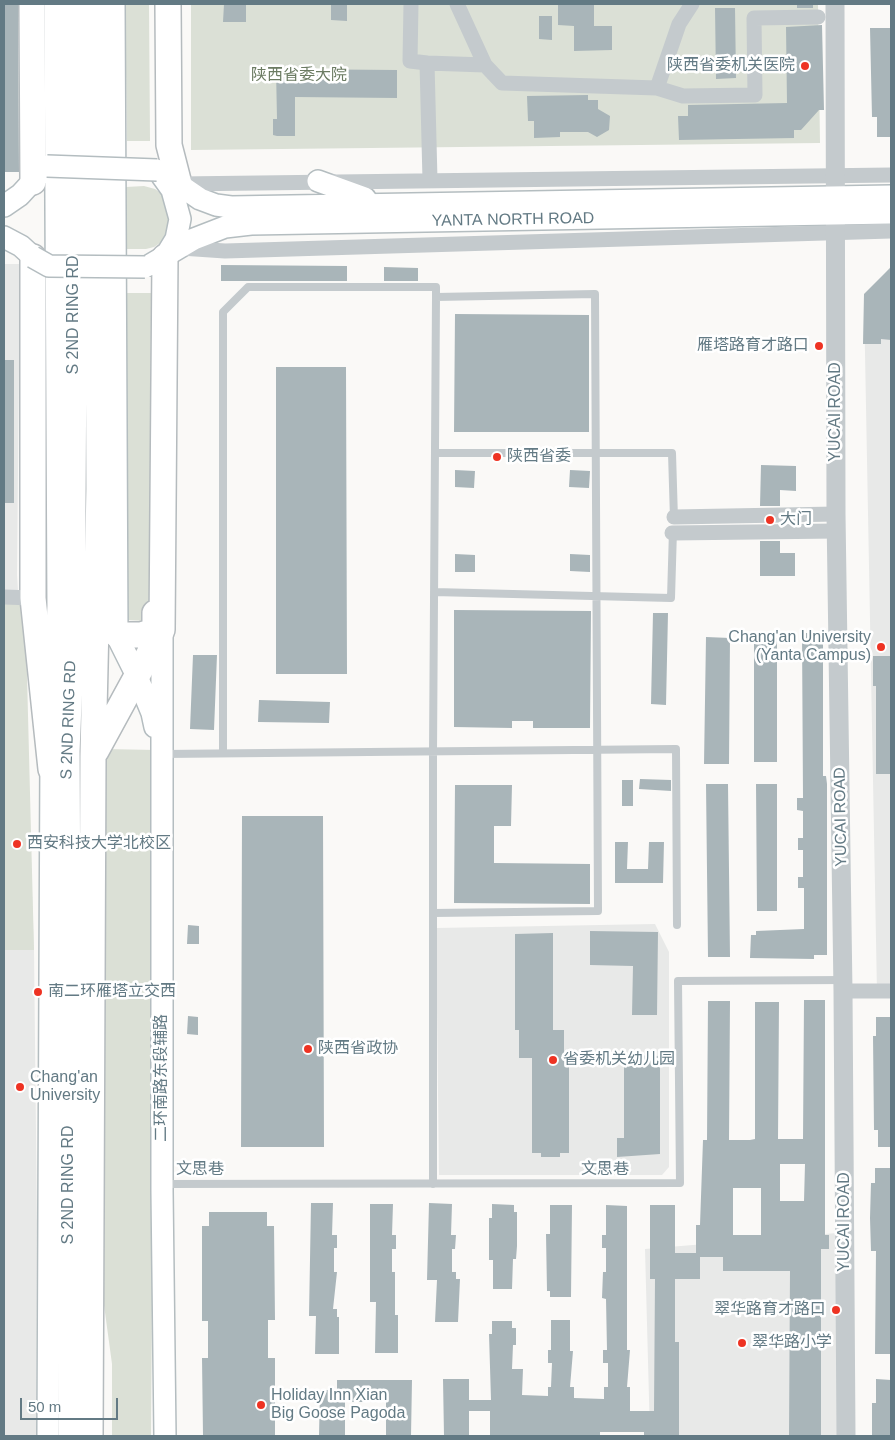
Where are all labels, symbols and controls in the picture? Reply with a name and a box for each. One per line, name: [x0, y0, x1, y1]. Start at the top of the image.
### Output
place label: 陕西省委机关医院: [667, 56, 795, 76]
marker: 陕西省委机关医院: [799, 60, 811, 72]
park label: 陕西省委大院: [251, 66, 347, 86]
street label: YANTA NORTH ROAD: [432, 209, 594, 231]
street label: S 2ND RING RD: [64, 255, 84, 375]
place label: 雁塔路育才路口: [697, 336, 809, 356]
marker: 雁塔路育才路口: [813, 340, 825, 352]
street label: YUCAI ROAD: [826, 362, 846, 462]
place label: 陕西省委: [507, 447, 571, 467]
marker: 陕西省委: [491, 451, 503, 463]
place label: 大门: [780, 510, 812, 530]
marker: 大门: [764, 514, 776, 526]
place label: Chang'an University (Yanta Campus): [728, 628, 871, 666]
marker: Chang'an University (Yanta Campus): [875, 641, 887, 653]
street label: S 2ND RING RD: [57, 660, 81, 780]
street label: YUCAI ROAD: [831, 767, 851, 867]
place label: 西安科技大学北校区: [27, 834, 171, 854]
marker: 西安科技大学北校区: [11, 838, 23, 850]
place label: 南二环雁塔立交西: [48, 982, 176, 1002]
marker: 南二环雁塔立交西: [32, 986, 44, 998]
street label: 二环南路东段辅路: [152, 1014, 172, 1142]
place label: 陕西省政协: [318, 1039, 398, 1059]
marker: 陕西省政协: [302, 1043, 314, 1055]
place label: 省委机关幼儿园: [563, 1050, 675, 1070]
marker: 省委机关幼儿园: [547, 1054, 559, 1066]
place label: Chang'an University: [30, 1068, 100, 1106]
marker: Chang'an University: [14, 1081, 26, 1093]
street label: S 2ND RING RD: [59, 1125, 79, 1245]
street label: 文思巷: [176, 1160, 224, 1180]
street label: 文思巷: [581, 1160, 629, 1180]
street label: YUCAI ROAD: [835, 1172, 855, 1272]
place label: 翠华路育才路口: [714, 1300, 826, 1320]
marker: 翠华路育才路口: [830, 1304, 842, 1316]
place label: 翠华路小学: [752, 1333, 832, 1353]
marker: 翠华路小学: [736, 1337, 748, 1349]
place label: Holiday Inn Xian Big Goose Pagoda: [271, 1386, 405, 1424]
scale bar: [22, 1388, 120, 1420]
text: 50 m: [28, 1398, 61, 1415]
marker: Holiday Inn Xian Big Goose Pagoda: [255, 1399, 267, 1411]

